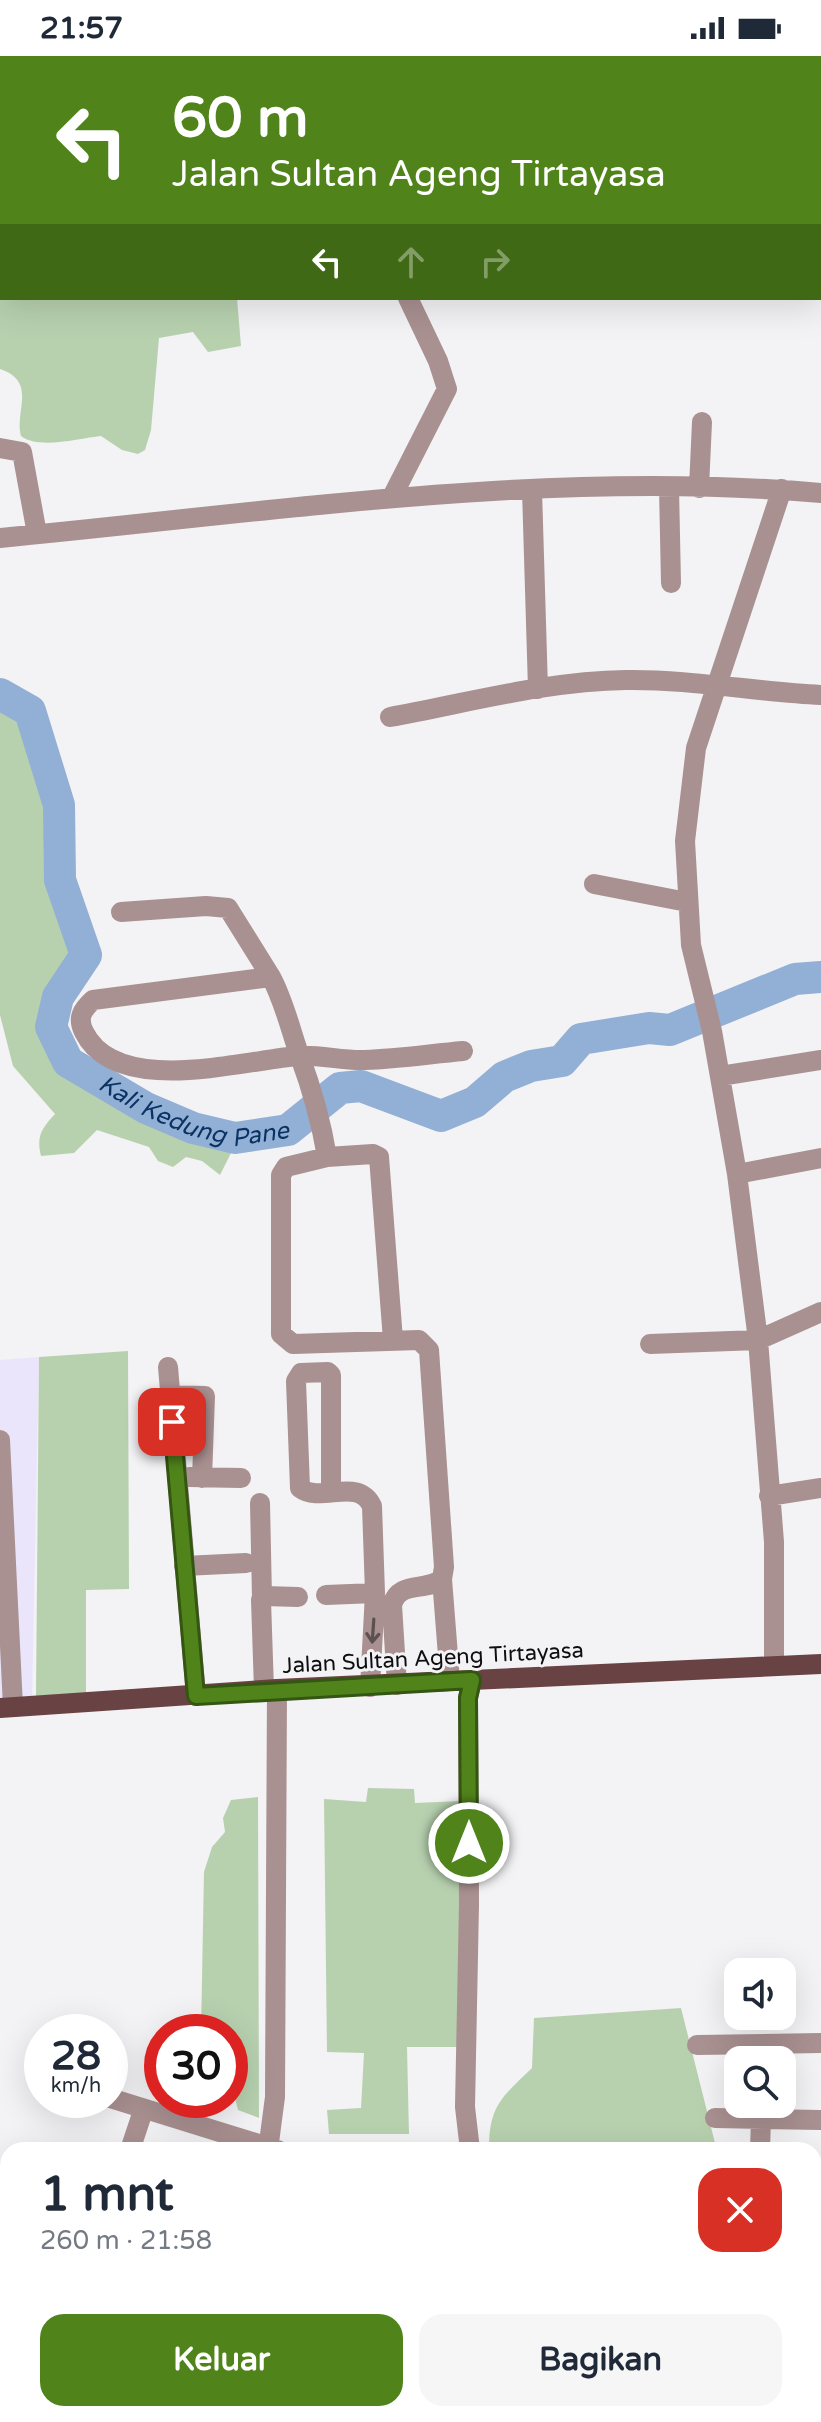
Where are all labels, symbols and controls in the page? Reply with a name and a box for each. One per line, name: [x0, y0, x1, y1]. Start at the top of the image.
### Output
text: 21:57: [40, 10, 123, 47]
text: 60 m: [172, 85, 308, 152]
icon: left: [40, 88, 144, 192]
text: Jalan Sultan Ageng Tirtayasa: [172, 153, 666, 196]
icon: left: [305, 240, 349, 284]
icon: ahead: [389, 240, 433, 284]
icon: right: [473, 240, 517, 284]
water label: Kali Kedung Pane: [94, 1069, 292, 1153]
pin: [138, 1388, 206, 1456]
icon: arrive: [150, 1400, 194, 1444]
one-way arrow: [365, 1617, 380, 1644]
street label: Jalan Sultan Ageng Tirtayasa: [282, 1637, 584, 1679]
position arrow: [427, 1801, 511, 1885]
map controls: [724, 1958, 796, 2118]
button: sound: [724, 1958, 796, 2030]
speed limit sign: 30: [144, 2014, 248, 2118]
text: 28: [51, 2032, 101, 2080]
button: search: [724, 2046, 796, 2118]
text: km/h: [51, 2074, 101, 2098]
text: 1 mnt: [40, 2166, 174, 2224]
button: close: [698, 2168, 782, 2252]
text: 260 m · 21:58: [40, 2225, 212, 2256]
button: Keluar: [40, 2314, 403, 2406]
button: Bagikan: [419, 2314, 782, 2406]

